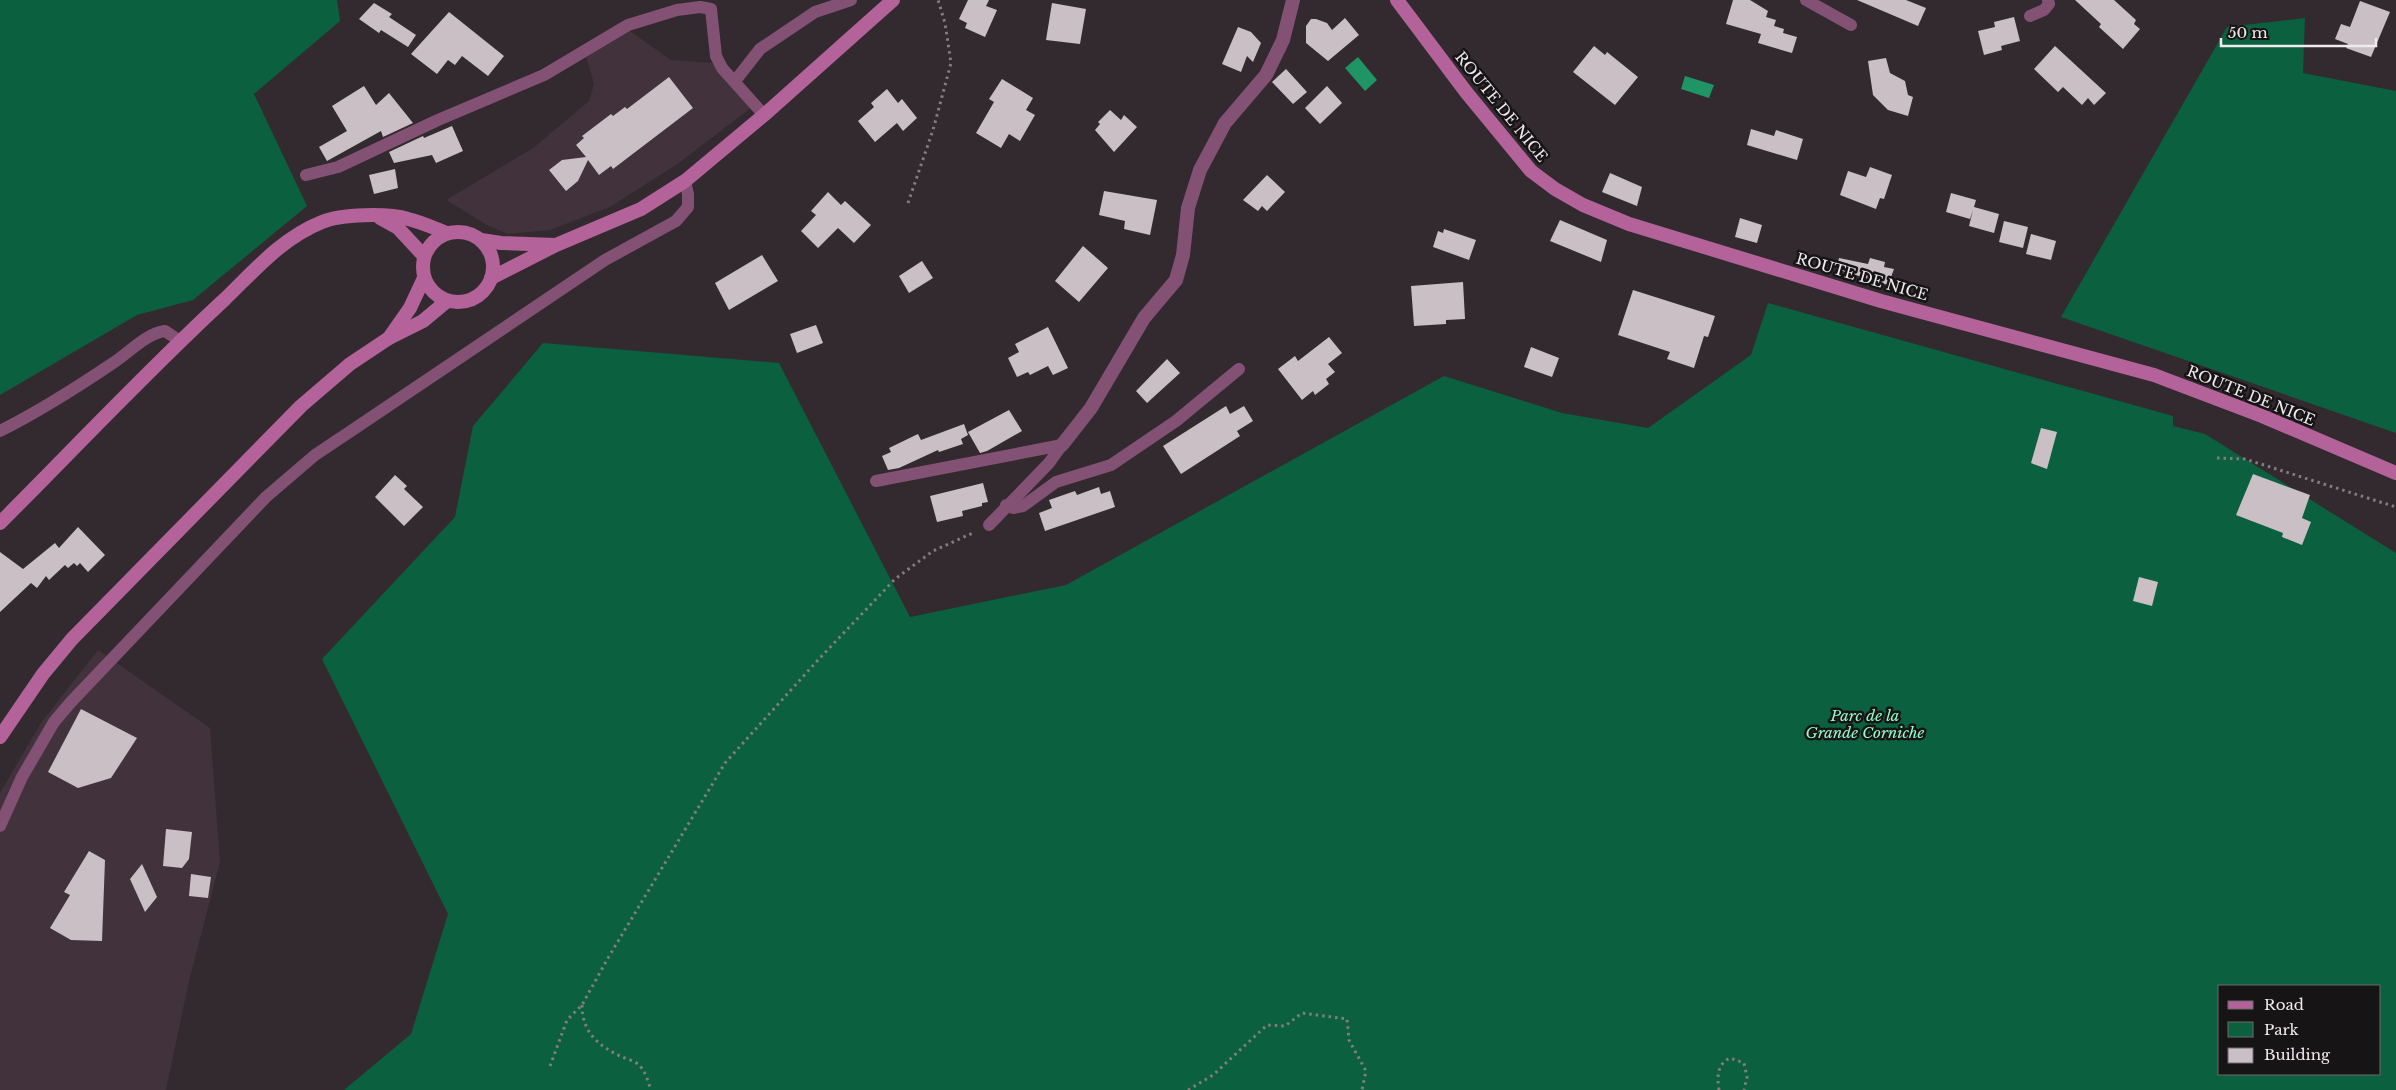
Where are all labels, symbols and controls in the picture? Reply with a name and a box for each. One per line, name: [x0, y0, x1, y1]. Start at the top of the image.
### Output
scale bar: [2221, 15, 2376, 47]
text: 50 m: [2228, 23, 2268, 42]
street label: ROUTE DE NICE: [1451, 48, 1552, 166]
street label: ROUTE DE NICE: [1794, 249, 1930, 304]
street label: ROUTE DE NICE: [2184, 361, 2318, 430]
park label: Parc de la Grande Corniche: [1806, 706, 1925, 742]
legend: [2218, 985, 2381, 1075]
text: Road: [2264, 995, 2304, 1014]
text: Park: [2264, 1020, 2300, 1039]
text: Building: [2264, 1045, 2331, 1064]

